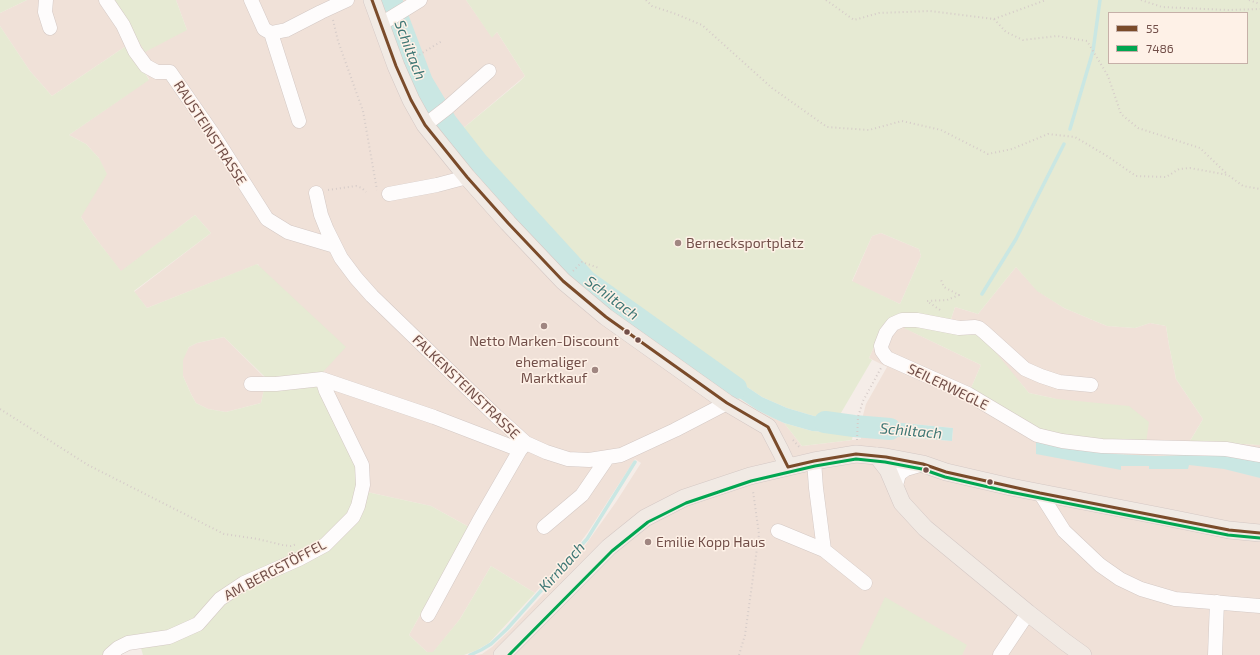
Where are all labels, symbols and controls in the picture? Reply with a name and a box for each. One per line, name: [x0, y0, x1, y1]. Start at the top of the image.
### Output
legend: [1108, 12, 1248, 64]
water label: Schiltach: [390, 18, 430, 82]
text: 55: [1146, 21, 1159, 35]
text: 7486: [1146, 41, 1174, 55]
street label: RAUSTEINSTRASSE: [170, 78, 250, 188]
place label: Bernecksportplatz: [686, 235, 804, 251]
marker: Bernecksportplatz: [673, 238, 683, 248]
water label: Schiltach: [582, 272, 642, 324]
marker: Netto Marken-Discount: [539, 321, 549, 331]
unlabelled marker: [622, 327, 632, 337]
street label: FALKENSTEINSTRASSE: [409, 331, 523, 443]
place label: Netto Marken-Discount: [469, 333, 619, 349]
unlabelled marker: [633, 335, 643, 345]
place label: ehemaliger Marktkauf: [515, 354, 587, 386]
street label: SEILERWEGLE: [905, 360, 991, 414]
marker: ehemaliger Marktkauf: [590, 365, 600, 375]
water label: Schiltach: [879, 419, 943, 443]
unlabelled marker: [921, 465, 931, 475]
unlabelled marker: [985, 477, 995, 487]
place label: Emilie Kopp Haus: [656, 534, 765, 550]
street label: AM BERGSTÖFFEL: [221, 536, 329, 604]
marker: Emilie Kopp Haus: [643, 537, 653, 547]
water label: Kirnbach: [535, 539, 589, 595]

